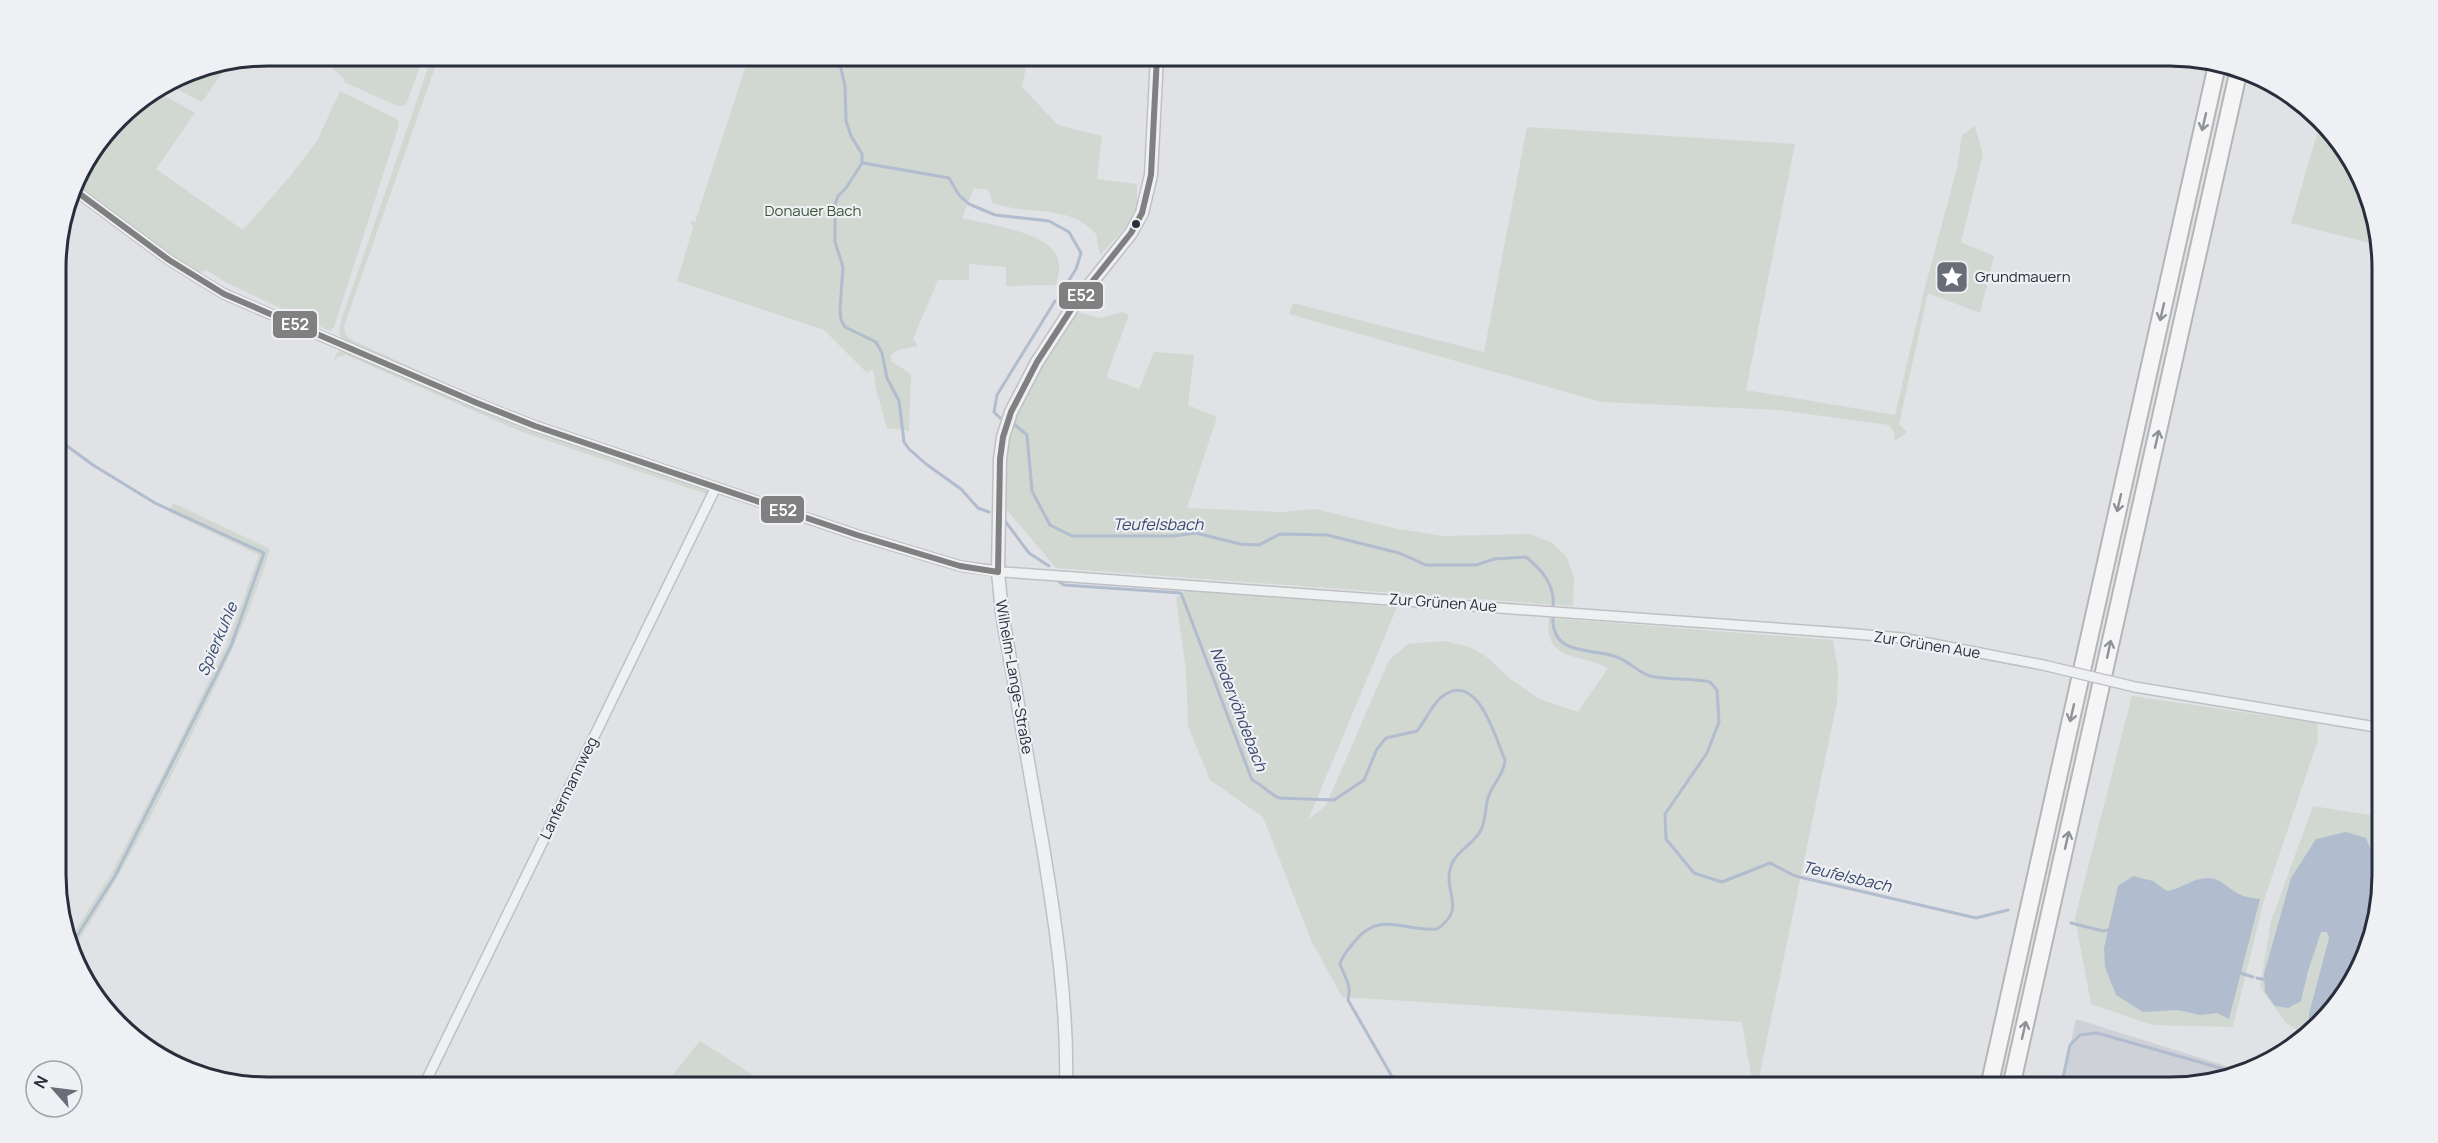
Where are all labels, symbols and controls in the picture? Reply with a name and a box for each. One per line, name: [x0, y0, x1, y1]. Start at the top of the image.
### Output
one-way arrow: [2198, 112, 2209, 131]
park label: Donauer Bach: [764, 200, 862, 221]
unlabelled marker: [1130, 218, 1142, 230]
place icon: Grundmauern: [1934, 259, 1970, 295]
place label: Grundmauern: [1975, 266, 2071, 287]
line badge: E52: [1058, 281, 1104, 310]
text: E52: [1067, 284, 1095, 306]
one-way arrow: [2155, 303, 2167, 322]
line badge: E52: [272, 310, 318, 339]
text: E52: [281, 313, 309, 335]
one-way arrow: [2152, 430, 2163, 449]
one-way arrow: [2113, 493, 2125, 512]
line badge: E52: [760, 495, 805, 524]
text: E52: [769, 499, 797, 521]
water label: Teufelsbach: [1113, 513, 1204, 535]
street label: Zur Grünen Aue: [1388, 588, 1498, 617]
water label: Spierkuhle: [192, 597, 243, 679]
street label: Wilhelm-Lange-Straße: [991, 598, 1038, 756]
street label: Zur Grünen Aue: [1872, 626, 1982, 663]
one-way arrow: [2104, 640, 2115, 660]
water label: Niedervöhdebach: [1205, 644, 1273, 775]
one-way arrow: [2066, 703, 2077, 723]
street label: Lanfermannweg: [535, 733, 602, 843]
one-way arrow: [2062, 831, 2073, 850]
water label: Teufelsbach: [1800, 855, 1894, 897]
one-way arrow: [2019, 1021, 2030, 1040]
north arrow: [24, 1059, 84, 1119]
text: N: [28, 1072, 53, 1092]

